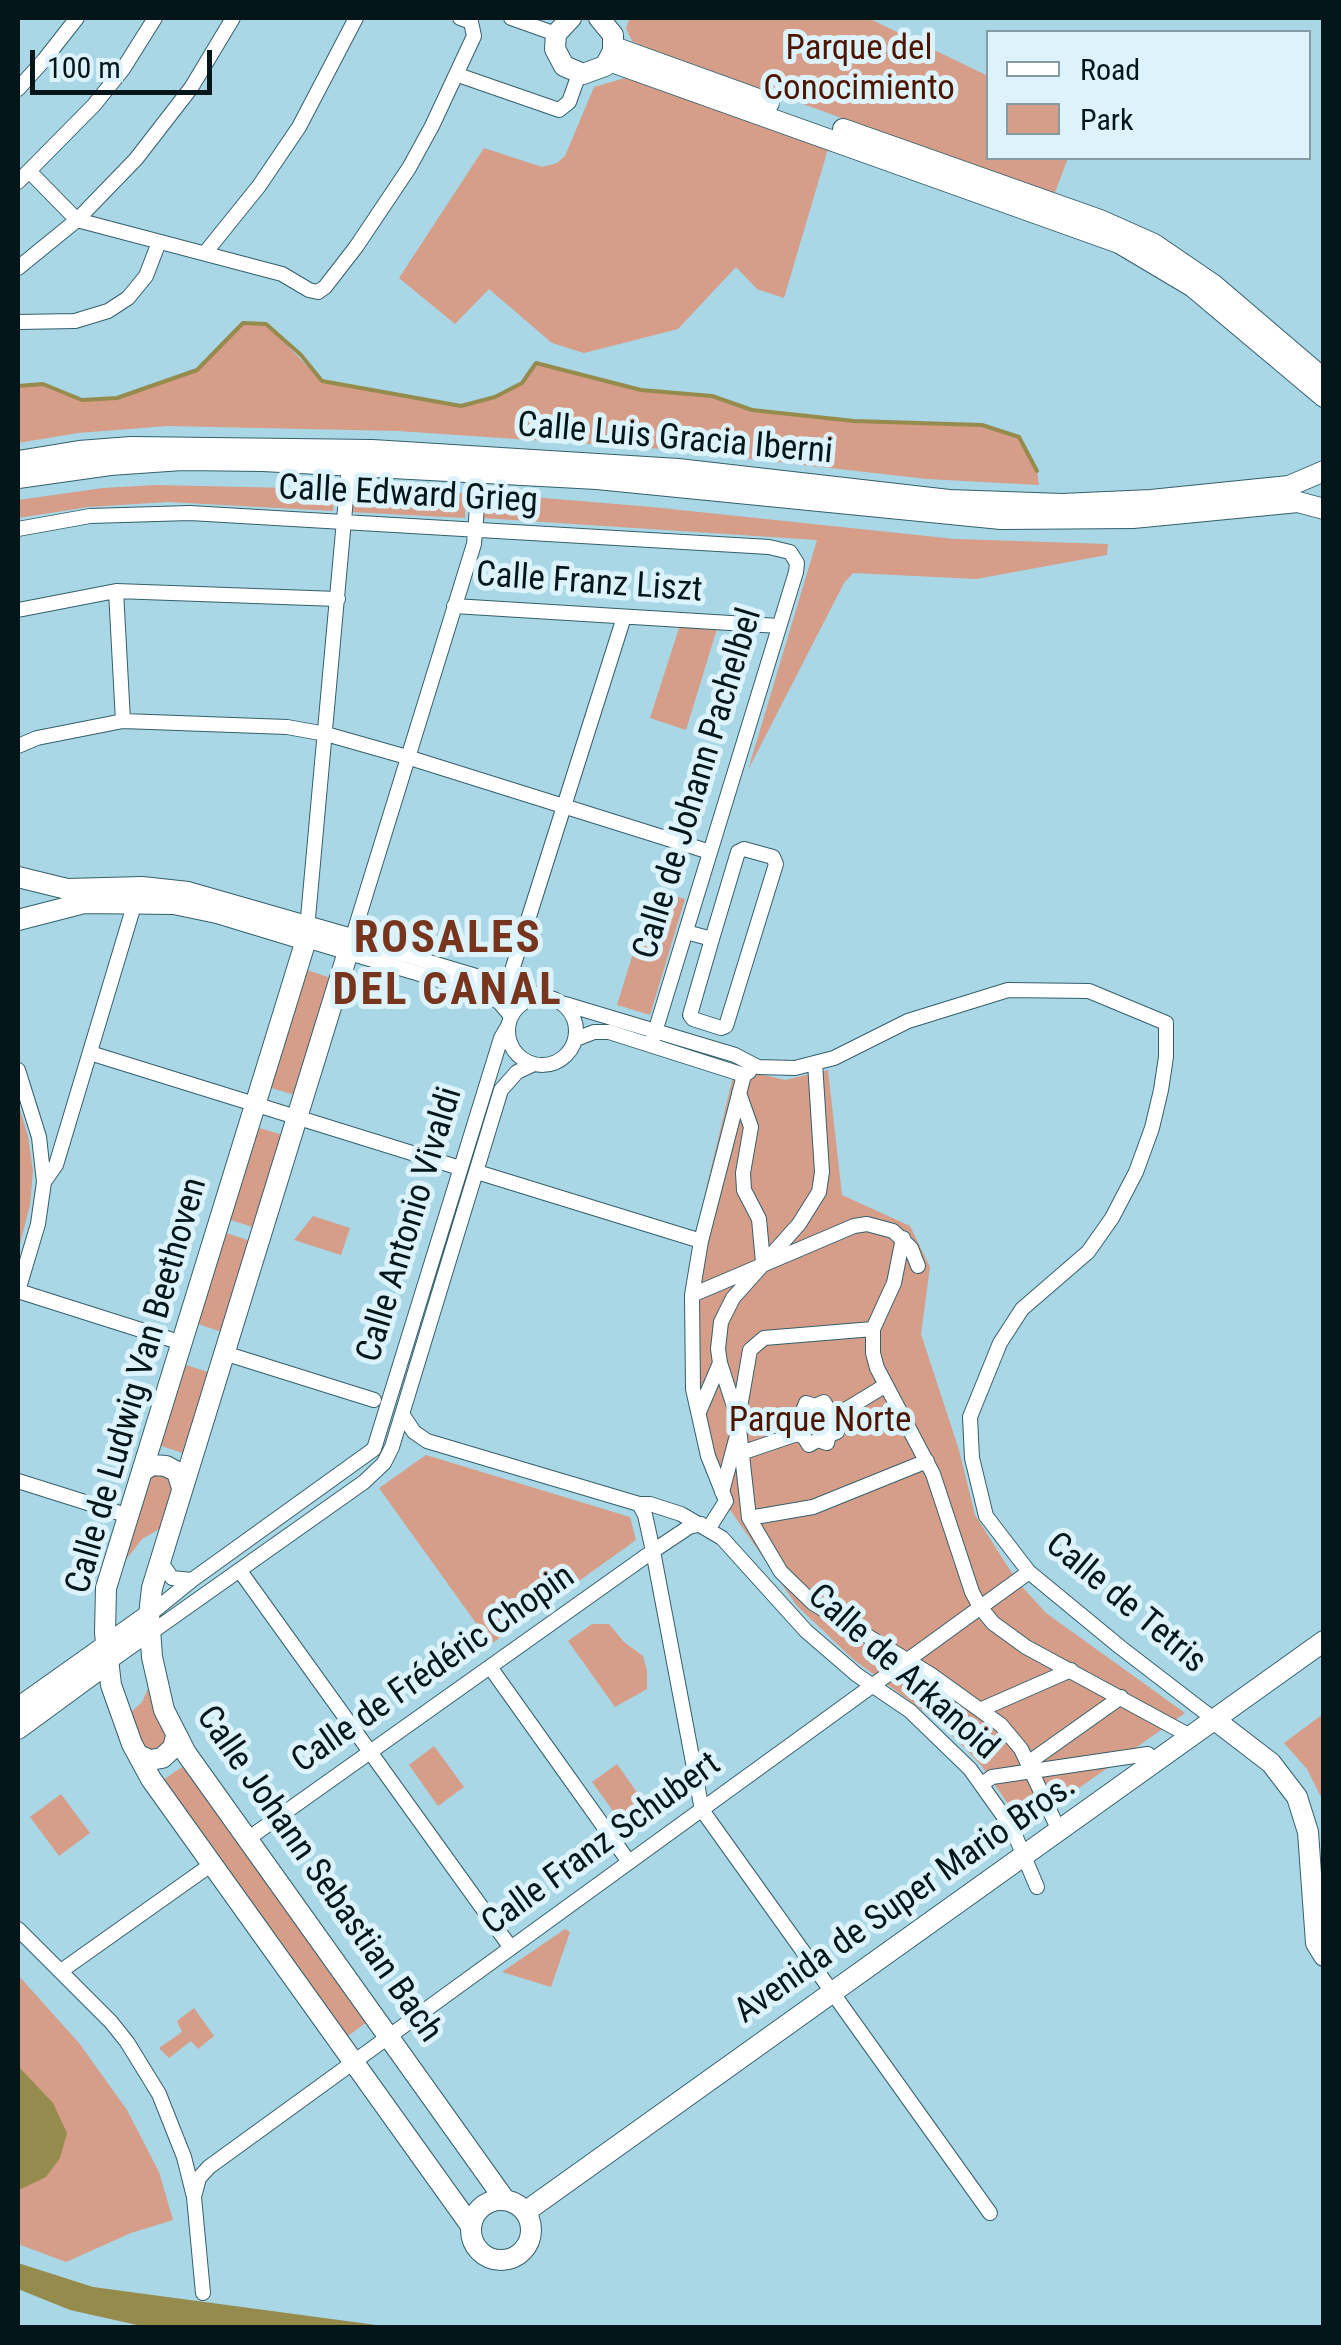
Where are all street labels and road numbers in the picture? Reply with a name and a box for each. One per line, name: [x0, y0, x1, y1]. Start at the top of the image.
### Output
street label: Calle Luis Gracia Iberni: [516, 405, 834, 475]
street label: Calle Edward Grieg: [277, 468, 539, 524]
street label: Calle Franz Liszt: [474, 555, 704, 613]
street label: Calle de Johann Pachelbel: [626, 604, 772, 964]
street label: Calle Antonio Vivaldi: [349, 1083, 473, 1367]
street label: Calle de Ludwig Van Beethoven: [59, 1173, 217, 1599]
street label: Calle de Tetris: [1036, 1525, 1214, 1683]
street label: Calle de Frédéric Chopin: [285, 1557, 583, 1783]
street label: Calle de Arkanoid: [798, 1576, 1006, 1770]
street label: Calle Johann Sebastian Bach: [186, 1699, 450, 2051]
street label: Calle Franz Schubert: [475, 1744, 729, 1946]
street label: Avenida de Super Mario Bros.: [727, 1766, 1085, 2034]

